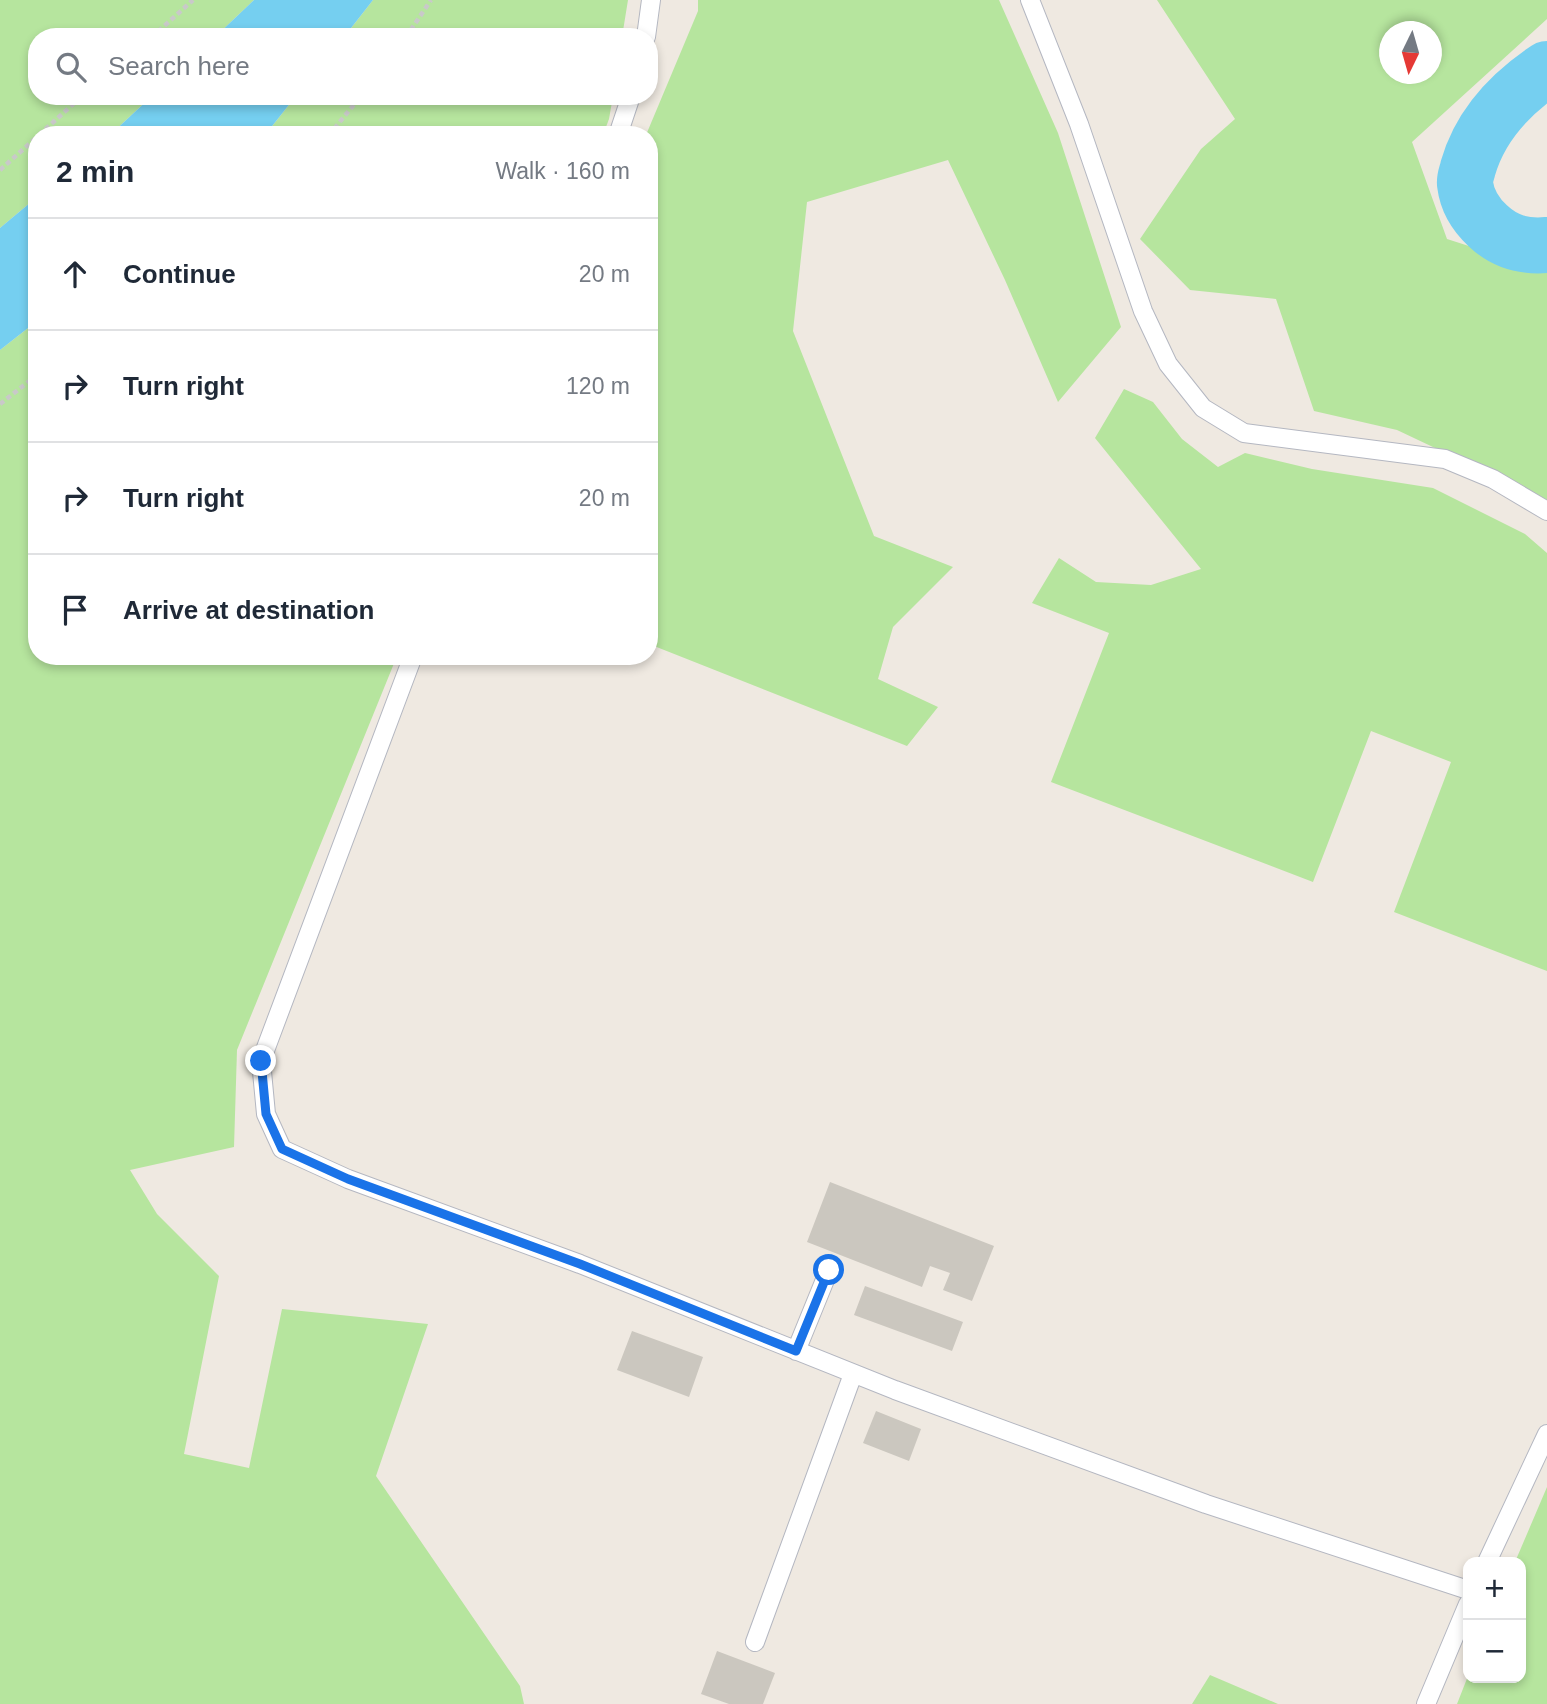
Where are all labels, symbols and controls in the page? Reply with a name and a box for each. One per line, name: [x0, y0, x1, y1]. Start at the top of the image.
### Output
north arrow: [1379, 21, 1442, 84]
search box: [28, 28, 658, 105]
icon: search: [52, 48, 90, 86]
text: Search here: [108, 51, 250, 81]
text: 2 min: [56, 155, 134, 188]
text: Walk · 160 m: [495, 158, 630, 184]
icon: ahead: [56, 255, 94, 293]
text: Continue: [123, 259, 236, 289]
text: 20 m: [579, 261, 630, 287]
icon: right: [56, 367, 94, 405]
text: Turn right: [123, 371, 244, 401]
text: 120 m: [566, 373, 630, 399]
icon: right: [56, 479, 94, 517]
text: Turn right: [123, 483, 244, 513]
text: 20 m: [579, 485, 630, 511]
icon: arrive: [56, 591, 94, 629]
text: Arrive at destination: [123, 595, 374, 625]
route end: [245, 1045, 276, 1076]
route start: [813, 1254, 844, 1285]
map controls: [1463, 1557, 1526, 1683]
button: +: [1463, 1557, 1526, 1620]
button: −: [1463, 1620, 1526, 1683]

